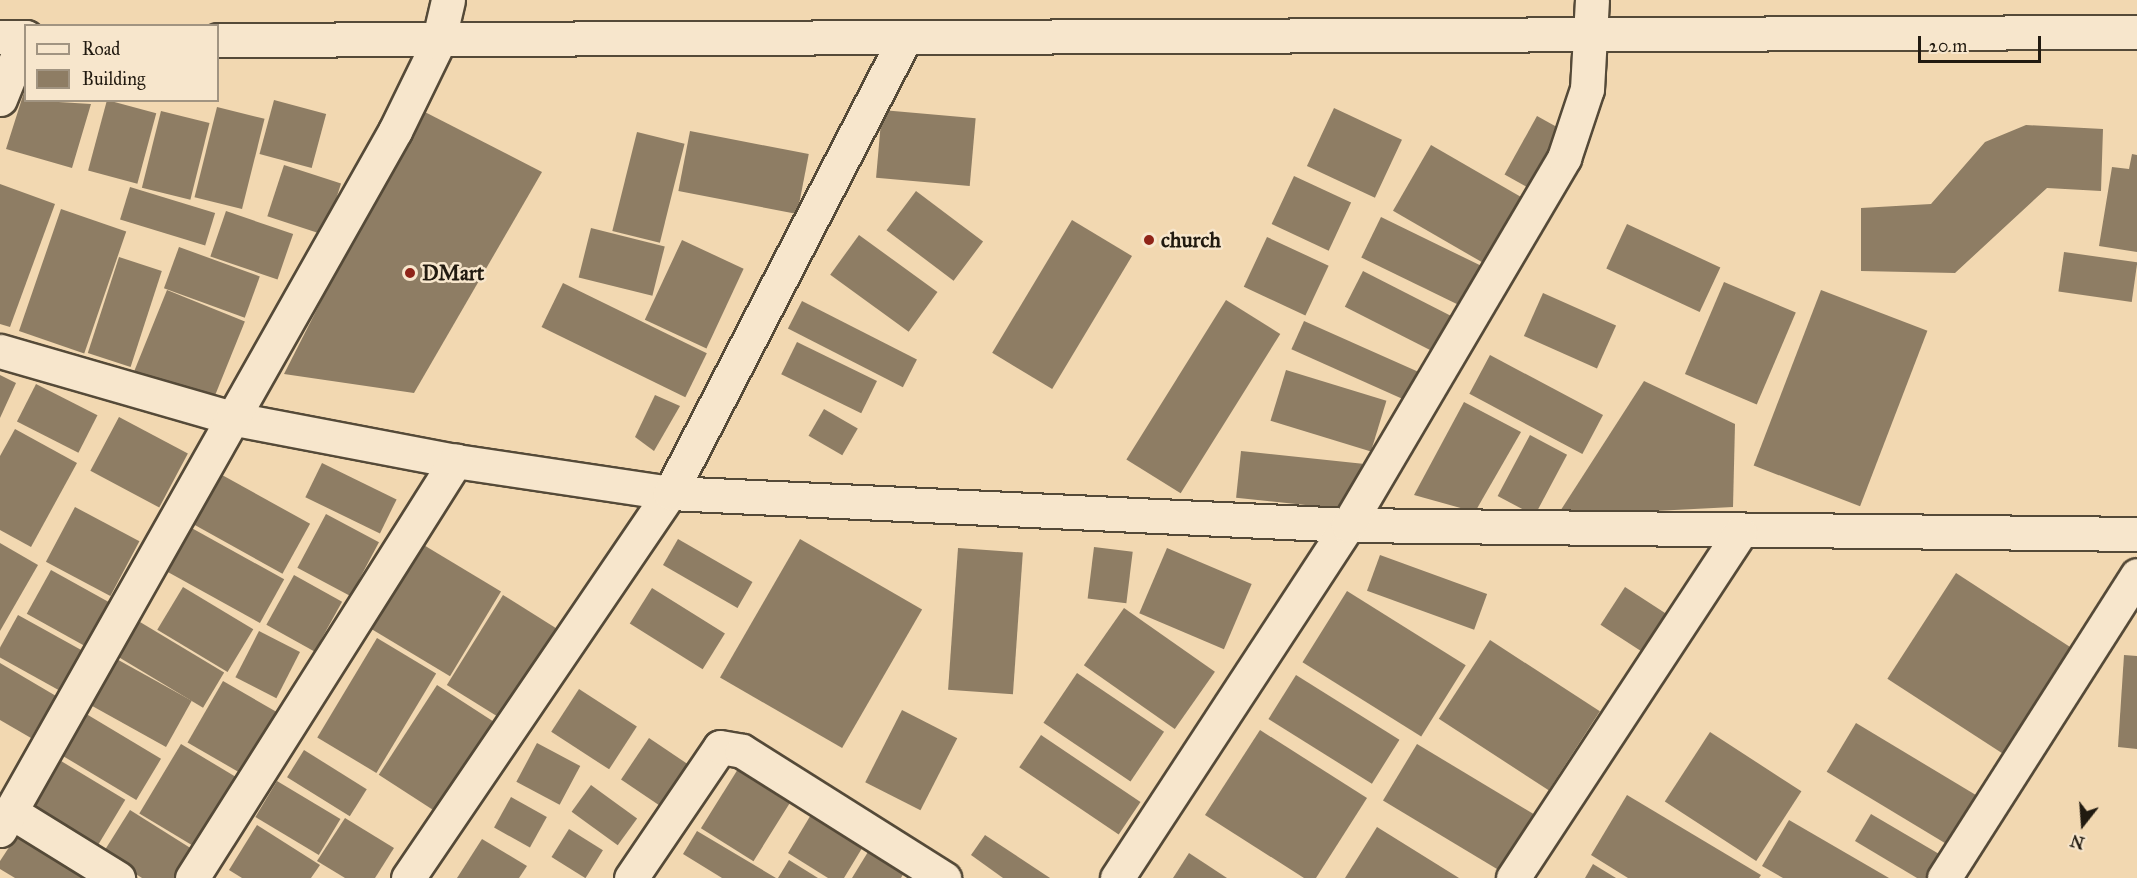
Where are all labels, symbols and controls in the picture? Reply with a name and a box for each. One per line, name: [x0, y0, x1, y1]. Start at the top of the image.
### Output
legend: [24, 24, 219, 102]
scale bar: [1921, 24, 2044, 62]
text: 20 m: [1929, 35, 1967, 57]
text: Road: [82, 38, 120, 60]
text: Building: [82, 68, 145, 90]
place label: church: [1161, 227, 1221, 253]
marker: church: [1142, 233, 1156, 247]
place label: DMart: [422, 260, 484, 286]
marker: DMart: [403, 266, 417, 280]
north arrow: [2053, 794, 2113, 854]
text: N: [2068, 831, 2087, 853]

